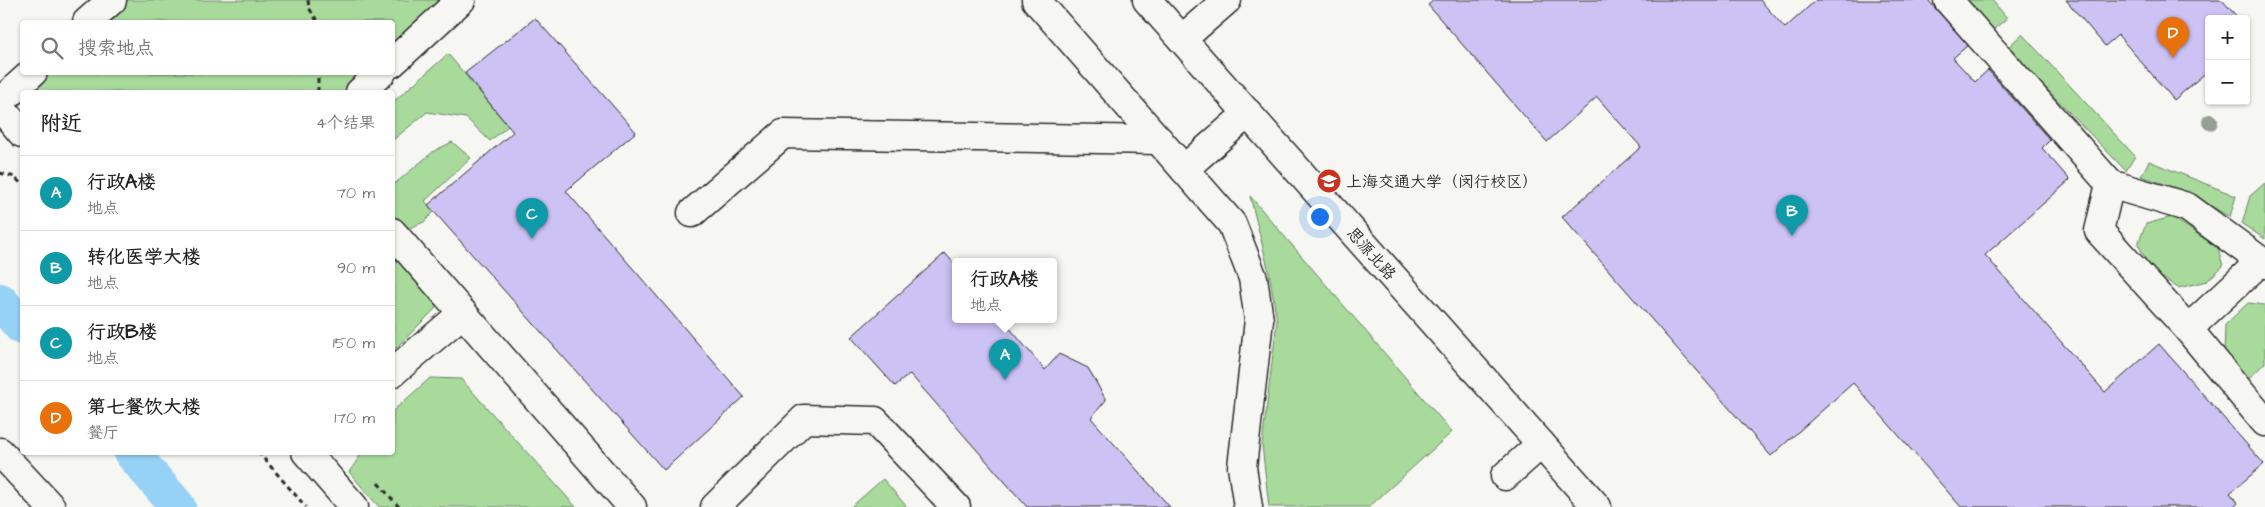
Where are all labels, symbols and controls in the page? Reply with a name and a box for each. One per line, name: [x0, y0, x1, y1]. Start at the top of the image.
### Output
map controls: [2205, 15, 2250, 105]
button: +: [2205, 15, 2250, 60]
pin: D: [2157, 17, 2189, 58]
search box: [20, 20, 395, 75]
icon: search: [38, 34, 66, 62]
text: 搜索地点: [78, 35, 154, 62]
button: −: [2205, 60, 2250, 105]
text: 附近: [40, 109, 82, 138]
text: 4个结果: [316, 112, 375, 134]
school or university icon: 上海交通大学（闵行校区）: [1316, 168, 1342, 194]
text: 行政A楼: [87, 169, 156, 196]
place label: 上海交通大学（闵行校区）: [1346, 171, 1538, 193]
text: A: [51, 182, 61, 204]
text: 70 m: [336, 182, 375, 204]
pin: B: [1776, 195, 1808, 236]
text: 地点: [87, 197, 119, 219]
pin: C: [516, 198, 548, 239]
your location: [1307, 204, 1333, 230]
street label: 思源北路: [1342, 223, 1401, 285]
text: 转化医学大楼: [87, 244, 201, 271]
text: B: [50, 257, 62, 279]
text: 90 m: [337, 257, 375, 279]
popup: [952, 258, 1057, 323]
text: 行政A楼: [970, 266, 1039, 293]
text: 地点: [87, 272, 119, 294]
text: 地点: [970, 294, 1002, 316]
text: 行政B楼: [87, 319, 158, 346]
text: C: [50, 332, 62, 354]
text: 150 m: [333, 332, 375, 354]
pin: A: [989, 339, 1021, 380]
text: 地点: [87, 347, 119, 369]
text: 第七餐饮大楼: [87, 394, 201, 421]
text: D: [51, 407, 61, 429]
text: 170 m: [334, 407, 375, 429]
text: 餐厅: [87, 422, 119, 444]

